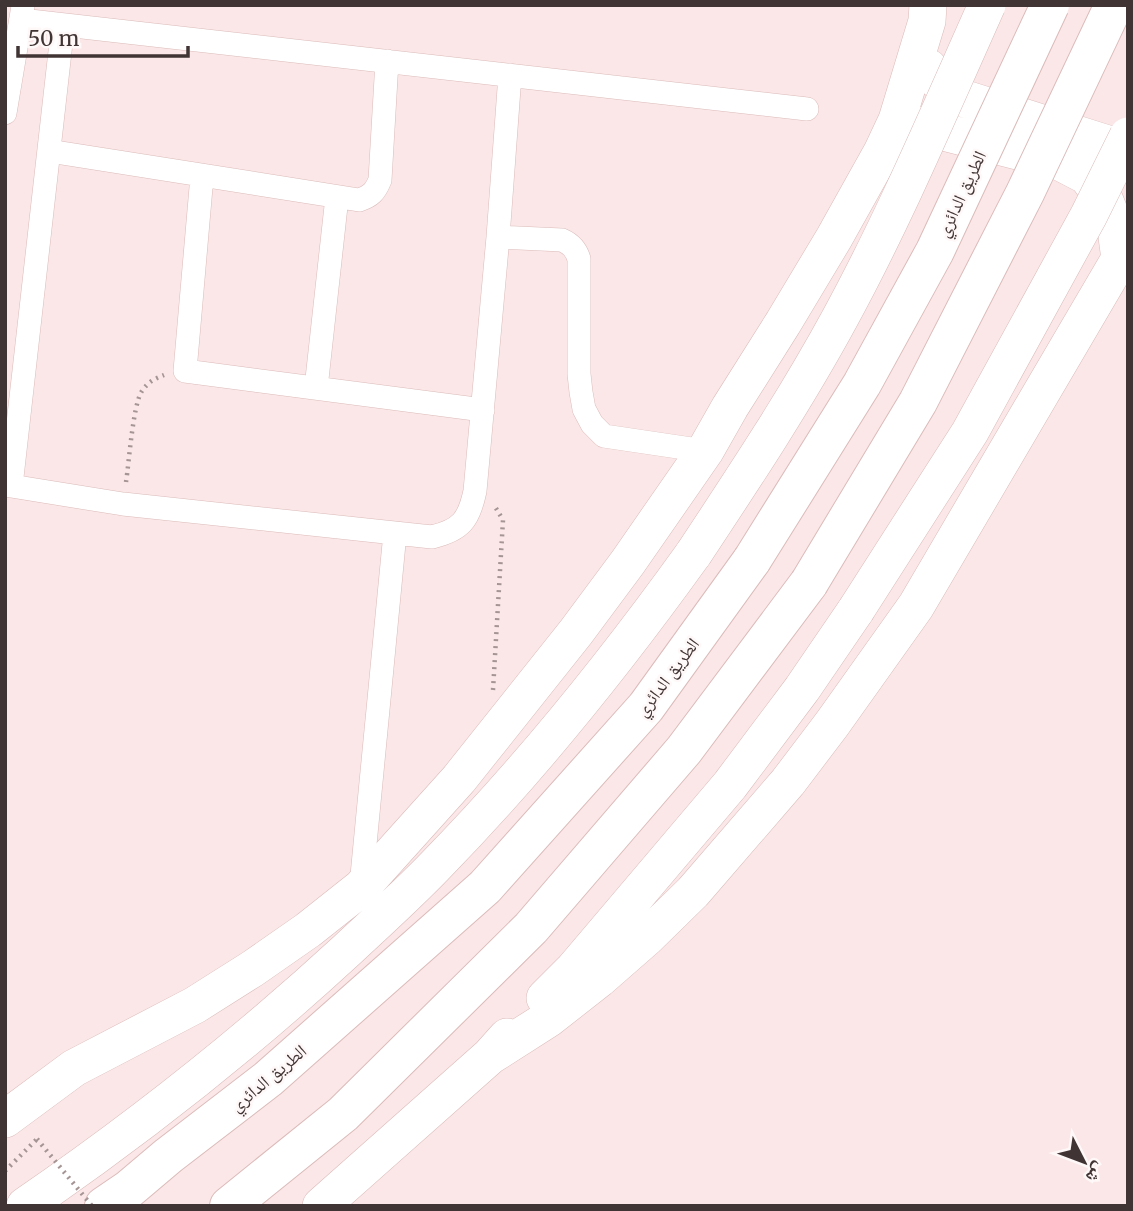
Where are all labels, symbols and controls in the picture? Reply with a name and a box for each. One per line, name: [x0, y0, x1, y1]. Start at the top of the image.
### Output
scale bar: [18, 14, 187, 58]
text: 50 m: [28, 25, 79, 52]
street label: الطريق الدائري: [931, 147, 994, 242]
street label: الطريق الدائري: [630, 633, 707, 723]
street label: الطريق الدائري: [225, 1039, 313, 1119]
north arrow: [1049, 1127, 1119, 1197]
text: ش: [1081, 1158, 1112, 1189]

